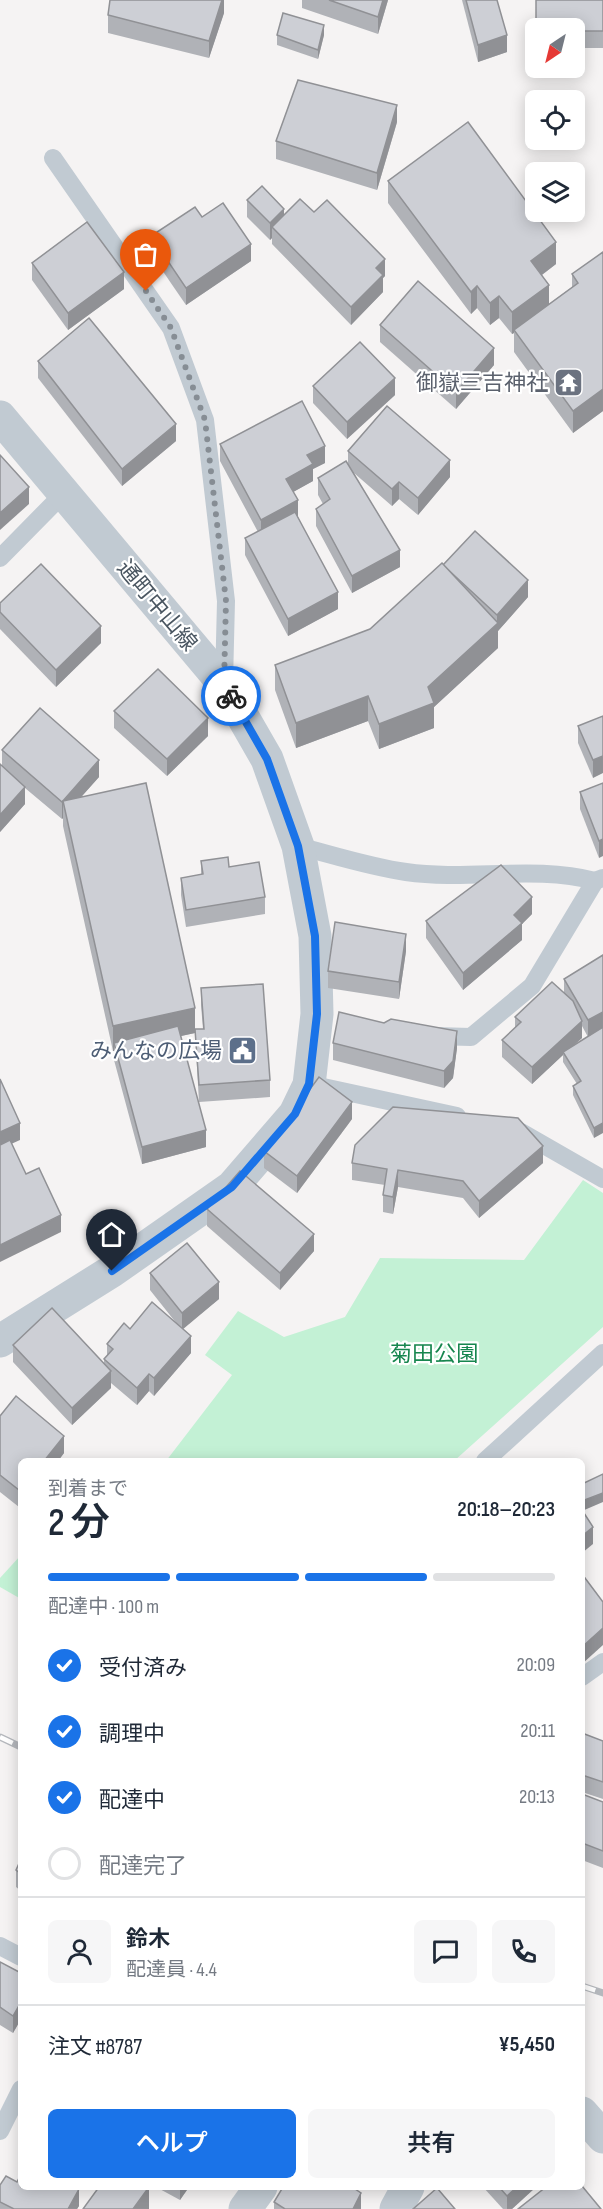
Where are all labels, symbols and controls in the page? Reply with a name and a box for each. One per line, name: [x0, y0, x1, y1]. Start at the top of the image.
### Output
north arrow: [525, 18, 585, 78]
map controls: [525, 18, 585, 222]
button: locate: [525, 90, 585, 150]
button: layers: [525, 162, 585, 222]
pin: [120, 229, 171, 291]
icon: bag: [129, 238, 162, 271]
temple icon: 御嶽三吉神社: [553, 366, 585, 398]
place label: 御嶽三吉神社: [416, 370, 548, 397]
street label: 通町中山線: [111, 555, 203, 657]
courier: [201, 666, 261, 726]
icon: bike: [215, 680, 248, 713]
public building icon: みんなの広場: [227, 1034, 259, 1066]
place label: みんなの広場: [90, 1038, 222, 1065]
pin: [86, 1209, 137, 1271]
icon: home: [95, 1218, 128, 1251]
park label: 菊田公園: [390, 1341, 478, 1368]
text: 到着まで: [48, 1477, 128, 1501]
text: 20:18–20:23: [457, 1496, 555, 1523]
text: 2 分: [48, 1500, 110, 1547]
text: 配達中 · 100 m: [48, 1595, 159, 1619]
icon: check: [48, 1649, 81, 1682]
text: 20:09: [517, 1653, 555, 1677]
text: 受付済み: [99, 1655, 187, 1682]
icon: check: [48, 1715, 81, 1748]
text: 20:11: [520, 1719, 555, 1743]
text: 調理中: [99, 1721, 165, 1748]
icon: check: [48, 1781, 81, 1814]
text: 20:13: [519, 1785, 555, 1809]
text: 配達中: [99, 1787, 165, 1814]
text: 配達完了: [99, 1853, 187, 1880]
button: person: [48, 1920, 111, 1983]
button: chat: [414, 1920, 477, 1983]
button: phone: [492, 1920, 555, 1983]
text: 鈴木: [126, 1926, 170, 1953]
text: 配達員 · 4.4: [126, 1958, 217, 1982]
text: ¥5,450: [498, 2031, 555, 2058]
text: 注文 #8787: [48, 2034, 142, 2061]
button: ヘルプ: [48, 2109, 296, 2178]
button: 共有: [308, 2109, 555, 2178]

